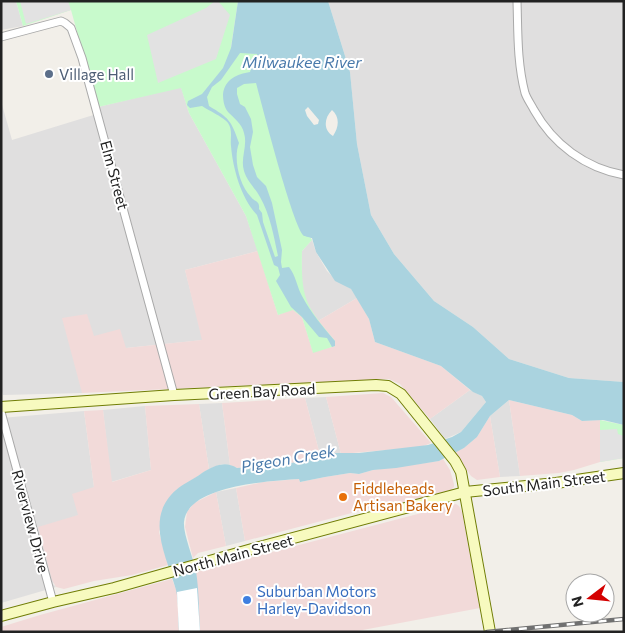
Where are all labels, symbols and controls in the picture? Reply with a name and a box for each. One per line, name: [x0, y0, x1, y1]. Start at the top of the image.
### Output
water label: Milwaukee River: [242, 52, 362, 71]
place label: Village Hall: [59, 65, 134, 83]
marker: Village Hall: [43, 68, 55, 80]
street label: Elm Street: [97, 138, 133, 212]
street label: Green Bay Road: [208, 379, 316, 403]
water label: Pigeon Creek: [239, 440, 337, 476]
street label: South Main Street: [482, 467, 606, 499]
street label: Riverview Drive: [9, 468, 53, 574]
place label: Fiddleheads Artisan Bakery: [353, 479, 453, 514]
marker: Fiddleheads Artisan Bakery: [337, 491, 349, 503]
street label: North Main Street: [171, 530, 295, 580]
north arrow: [565, 573, 615, 623]
place label: Suburban Motors Harley-Davidson: [257, 582, 377, 617]
marker: Suburban Motors Harley-Davidson: [241, 594, 253, 606]
text: N: [567, 594, 587, 609]

